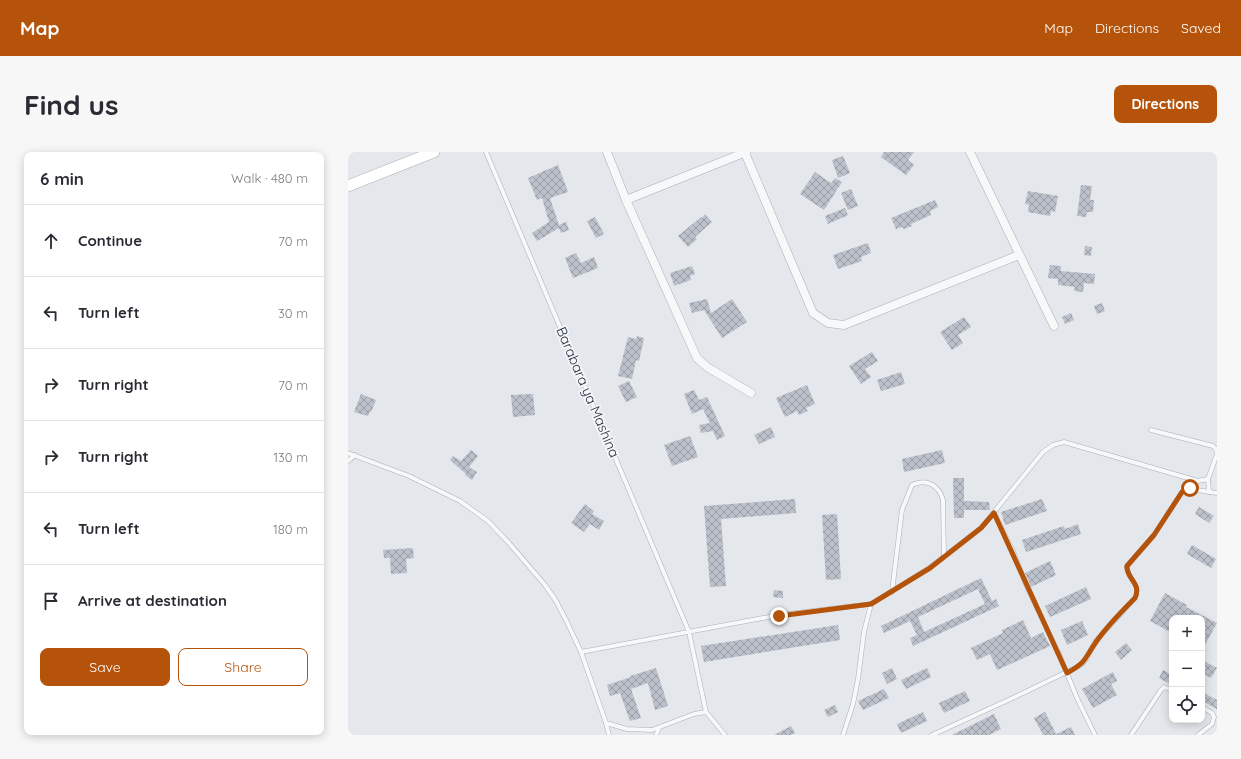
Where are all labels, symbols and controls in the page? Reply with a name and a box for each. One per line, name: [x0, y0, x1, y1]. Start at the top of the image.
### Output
text: Map: [20, 16, 59, 40]
text: Map: [1044, 19, 1073, 37]
text: Directions: [1095, 19, 1159, 37]
text: Saved: [1181, 19, 1221, 37]
button: Directions: [1114, 85, 1217, 123]
text: Find us: [24, 87, 118, 122]
text: 6 min: [40, 168, 84, 189]
text: Walk · 480 m: [231, 170, 308, 186]
icon: ahead: [40, 230, 62, 252]
text: Continue: [78, 231, 142, 250]
text: 70 m: [278, 233, 308, 249]
icon: left: [40, 302, 62, 324]
text: Turn left: [78, 303, 140, 322]
text: 30 m: [278, 305, 308, 321]
street label: Barabara ya Mashina: [552, 324, 624, 460]
icon: right: [40, 374, 62, 396]
text: Turn right: [78, 375, 149, 394]
text: 70 m: [278, 377, 308, 393]
icon: right: [40, 446, 62, 468]
text: Turn right: [78, 447, 149, 466]
text: 130 m: [273, 449, 308, 465]
route start: [1181, 479, 1199, 497]
icon: left: [40, 518, 62, 540]
text: Turn left: [78, 519, 140, 538]
text: 180 m: [273, 521, 308, 537]
icon: arrive: [40, 590, 62, 612]
text: Arrive at destination: [78, 591, 227, 610]
route end: [770, 607, 788, 625]
map controls: [1169, 615, 1205, 723]
button: +: [1169, 615, 1205, 651]
button: Save: [40, 648, 170, 686]
button: Share: [178, 648, 308, 686]
button: −: [1169, 651, 1205, 687]
button: locate: [1169, 687, 1205, 723]

